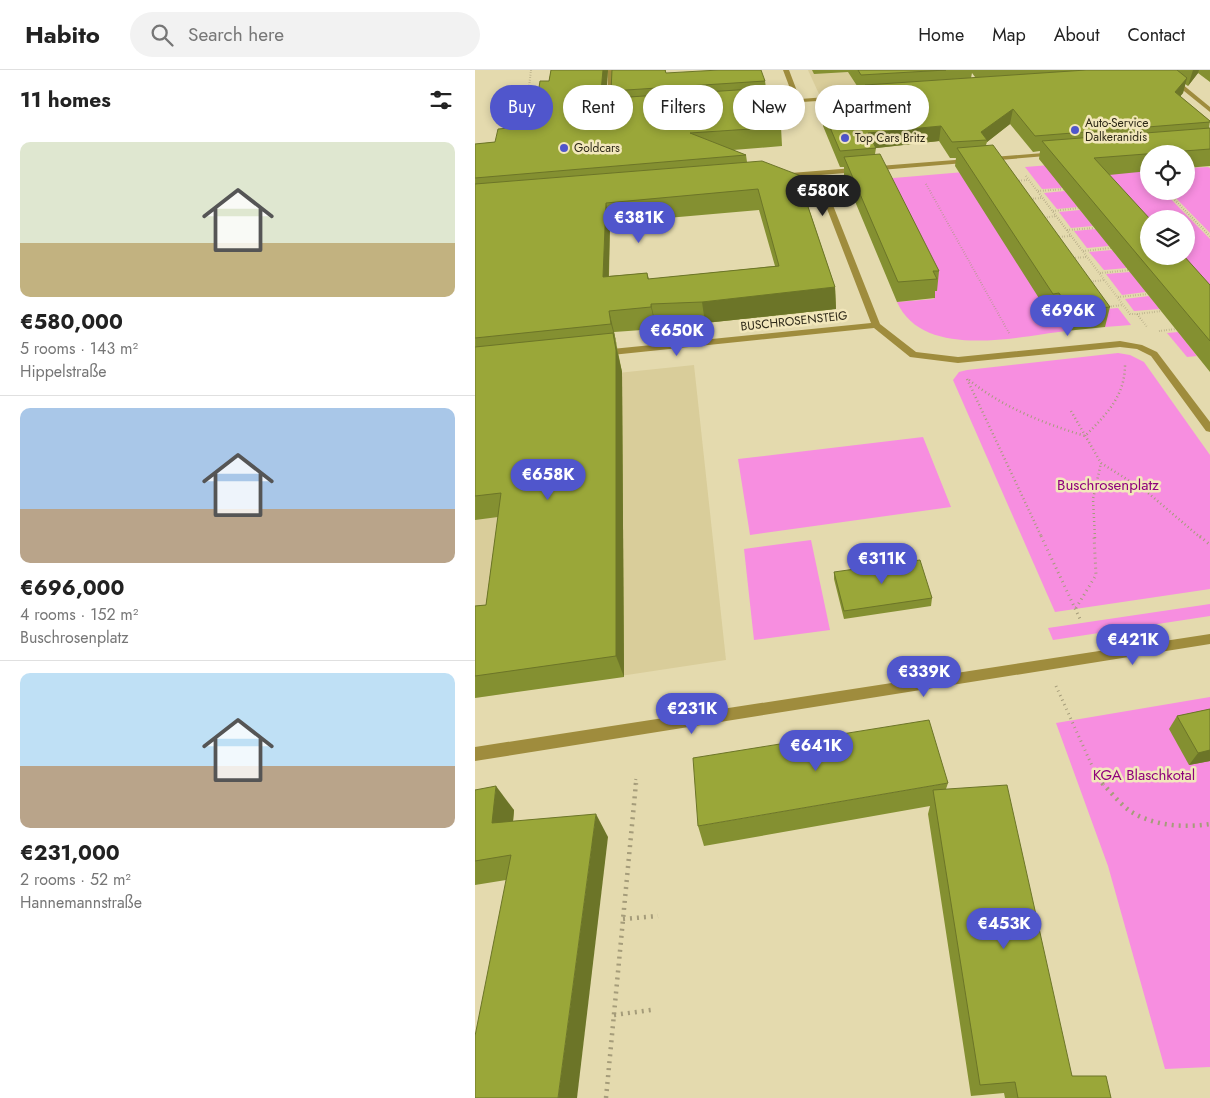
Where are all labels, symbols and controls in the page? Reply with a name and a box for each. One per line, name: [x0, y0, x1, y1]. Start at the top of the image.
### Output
search box: [130, 12, 480, 57]
text: Habito: [25, 17, 100, 52]
icon: search: [148, 21, 176, 49]
text: Search here: [188, 21, 284, 48]
text: Home: [918, 22, 964, 48]
text: Map: [992, 22, 1026, 48]
text: About: [1054, 22, 1099, 48]
text: Contact: [1127, 22, 1185, 48]
text: 11 homes: [20, 85, 111, 115]
chip: Buy: [490, 85, 553, 130]
chip: Rent: [563, 85, 633, 130]
chip: Filters: [643, 85, 723, 130]
chip: New: [733, 85, 805, 130]
chip: Apartment: [815, 85, 929, 130]
icon: filters: [427, 86, 455, 114]
place label: Auto-Service Dalkeranidis: [1085, 114, 1148, 146]
marker: Auto-Service Dalkeranidis: [1069, 124, 1081, 136]
place label: Top Cars Britz: [855, 129, 926, 147]
marker: Top Cars Britz: [839, 132, 851, 144]
place label: Goldcars: [574, 139, 620, 157]
marker: Goldcars: [558, 142, 570, 154]
map controls: [1140, 145, 1195, 265]
button: locate: [1140, 145, 1195, 200]
pin: €580K: [788, 174, 858, 217]
icon: home: [193, 175, 283, 265]
text: €580K: [797, 179, 849, 202]
pin: €381K: [604, 202, 674, 244]
text: €381K: [614, 206, 664, 229]
button: layers: [1140, 210, 1195, 265]
pin: €696K: [1033, 294, 1103, 337]
text: €696K: [1041, 299, 1095, 322]
street label: BUSCHROSENSTEIG: [740, 306, 848, 336]
text: €580,000: [20, 307, 123, 337]
pin: €650K: [642, 314, 712, 357]
text: €650K: [650, 319, 704, 342]
text: 5 rooms · 143 m²: [20, 337, 138, 360]
text: Hippelstraße: [20, 360, 107, 383]
icon: home: [193, 440, 283, 530]
pin: €658K: [513, 458, 583, 501]
text: €658K: [522, 463, 574, 486]
park label: Buschrosenplatz: [1057, 474, 1159, 496]
pin: €311K: [847, 542, 917, 585]
text: €311K: [858, 547, 906, 570]
text: €696,000: [20, 573, 124, 603]
text: 4 rooms · 152 m²: [20, 603, 138, 626]
pin: €421K: [1098, 624, 1168, 666]
text: Buschrosenplatz: [20, 626, 129, 649]
text: €421K: [1107, 628, 1159, 651]
pin: €339K: [889, 656, 959, 698]
text: €339K: [898, 660, 950, 683]
pin: €231K: [657, 692, 727, 735]
text: €231K: [667, 697, 717, 720]
icon: home: [193, 705, 283, 795]
pin: €641K: [781, 730, 851, 772]
text: €641K: [790, 734, 842, 757]
park label: KGA Blaschkotal: [1093, 764, 1195, 786]
text: €231,000: [20, 838, 120, 868]
text: 2 rooms · 52 m²: [20, 868, 131, 891]
text: Hannemannstraße: [20, 891, 142, 914]
pin: €453K: [969, 908, 1039, 950]
text: €453K: [977, 912, 1031, 935]

